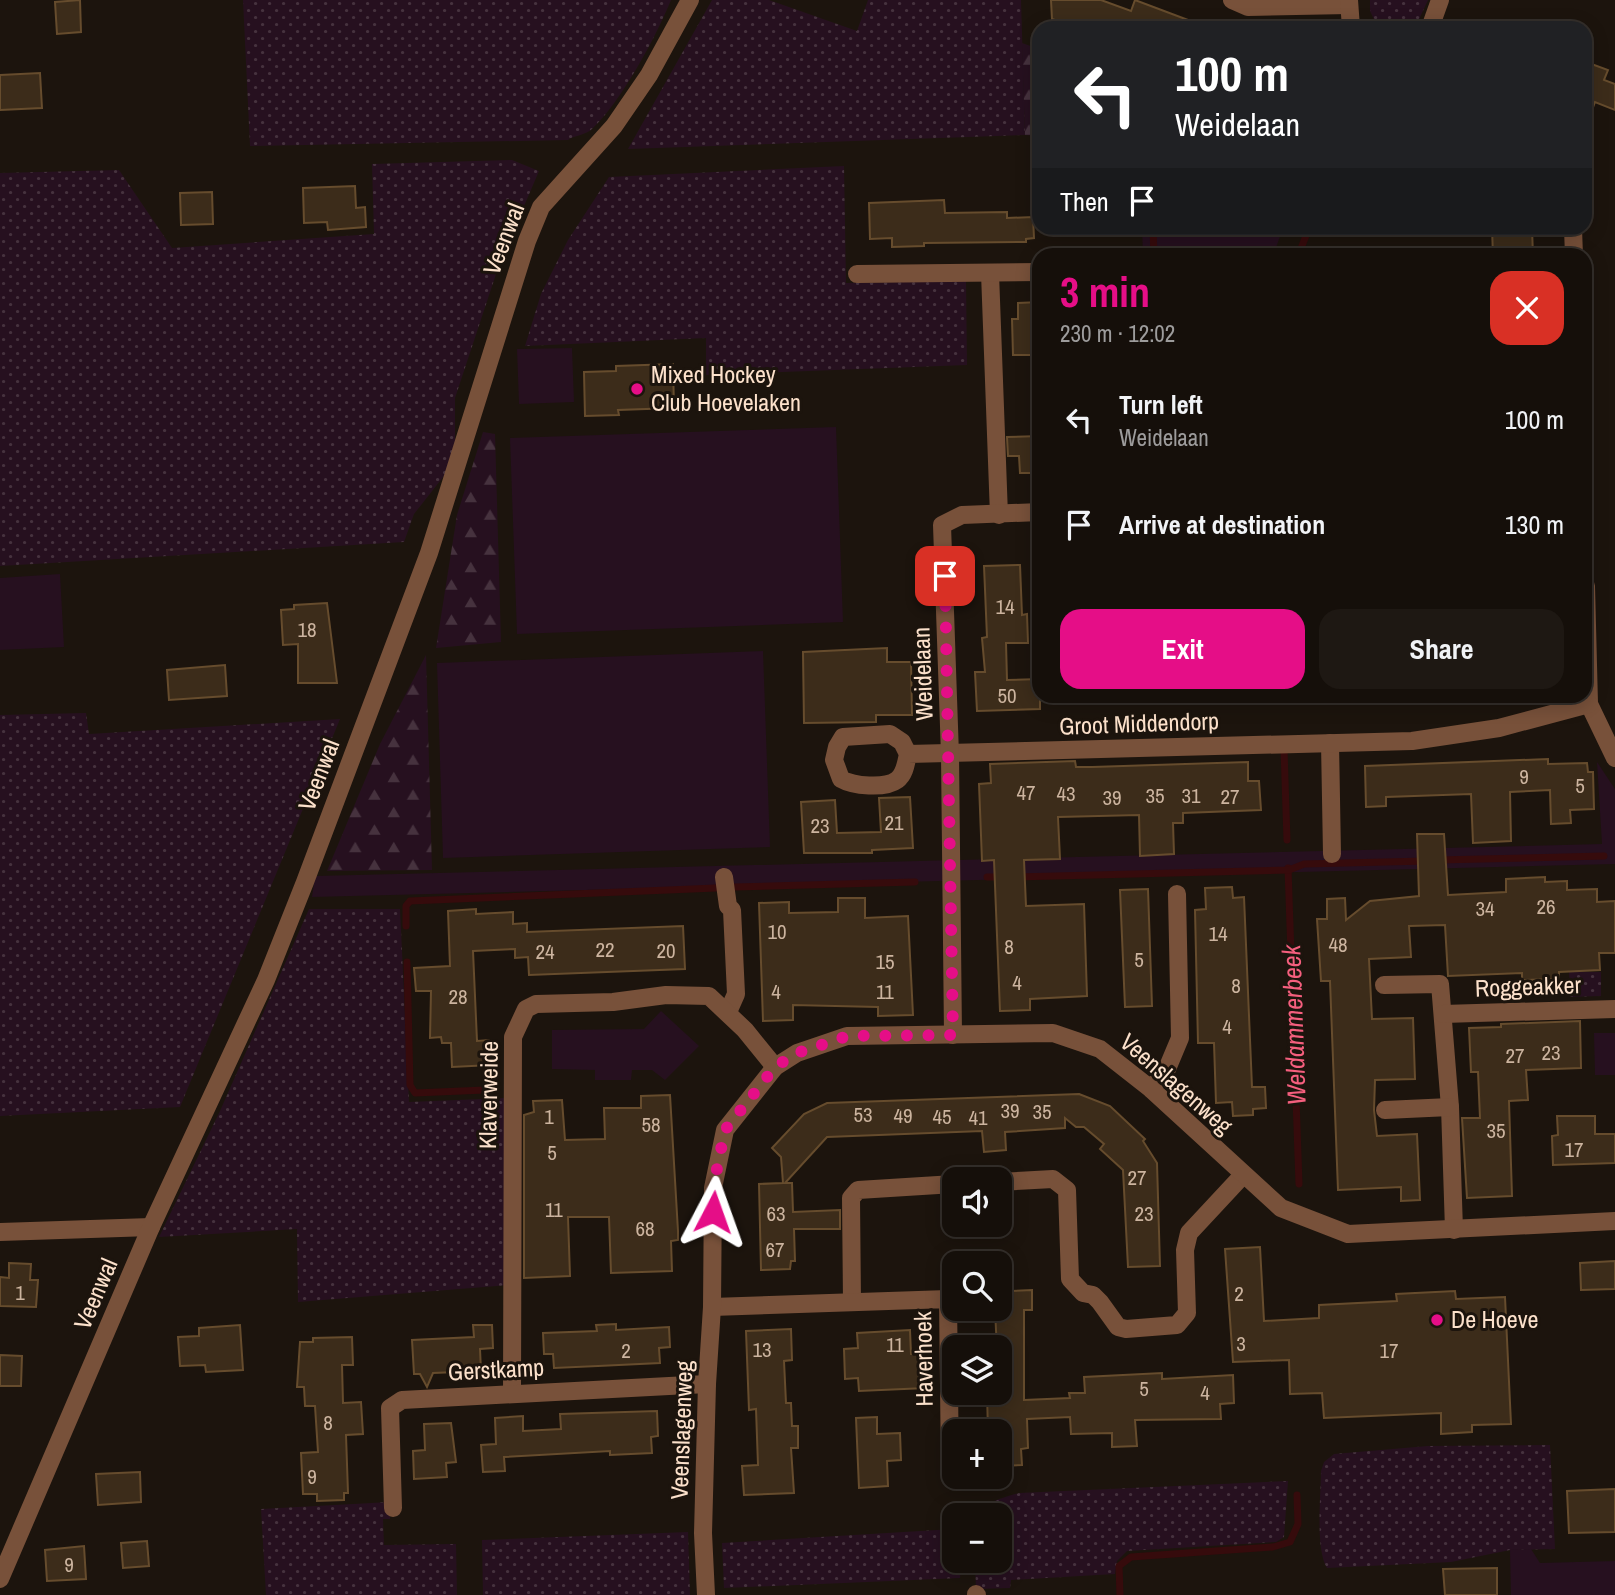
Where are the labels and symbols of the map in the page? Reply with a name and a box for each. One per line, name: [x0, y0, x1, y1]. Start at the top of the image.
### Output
street label: Veenwal: [475, 198, 531, 279]
place label: Mixed Hockey Club Hoevelaken: [651, 358, 801, 418]
marker: Mixed Hockey Club Hoevelaken: [629, 381, 645, 397]
pin: [915, 546, 975, 606]
house number: 14: [995, 592, 1015, 621]
house number: 18: [297, 615, 317, 644]
street label: Weidelaan: [904, 627, 940, 721]
house number: 50: [997, 681, 1017, 710]
street label: Groot Middendorp: [1059, 704, 1219, 742]
street label: Veenwal: [290, 734, 346, 815]
house number: 9: [1519, 762, 1529, 791]
house number: 5: [1575, 771, 1585, 800]
house number: 47: [1016, 778, 1036, 807]
house number: 43: [1056, 779, 1076, 808]
house number: 35: [1145, 781, 1165, 810]
house number: 31: [1181, 781, 1201, 810]
house number: 27: [1220, 782, 1240, 811]
house number: 39: [1102, 783, 1122, 812]
house number: 21: [884, 808, 904, 837]
house number: 23: [810, 811, 830, 840]
house number: 26: [1536, 892, 1556, 921]
house number: 34: [1475, 894, 1495, 923]
house number: 10: [767, 917, 787, 946]
house number: 14: [1208, 919, 1228, 948]
house number: 48: [1328, 930, 1348, 959]
house number: 8: [1004, 932, 1014, 961]
house number: 22: [595, 935, 615, 964]
house number: 20: [656, 936, 676, 965]
house number: 24: [535, 937, 555, 966]
water label: Weldammerbeek: [1273, 943, 1314, 1106]
house number: 5: [1134, 945, 1144, 974]
house number: 15: [875, 947, 895, 976]
house number: 4: [1012, 968, 1022, 997]
street label: Roggeakker: [1474, 968, 1582, 1004]
house number: 8: [1231, 971, 1241, 1000]
house number: 4: [771, 977, 781, 1006]
house number: 11: [876, 977, 894, 1006]
house number: 28: [448, 982, 468, 1011]
house number: 4: [1222, 1012, 1232, 1041]
street label: Veenslagenweg: [1114, 1026, 1240, 1141]
house number: 23: [1541, 1038, 1561, 1067]
street label: Klaverweide: [471, 1041, 505, 1149]
house number: 27: [1505, 1041, 1525, 1070]
house number: 39: [1000, 1096, 1020, 1125]
house number: 35: [1032, 1097, 1052, 1126]
house number: 53: [853, 1100, 873, 1129]
house number: 49: [893, 1101, 913, 1130]
house number: 1: [544, 1102, 554, 1131]
house number: 45: [932, 1102, 952, 1131]
house number: 41: [968, 1103, 988, 1132]
house number: 58: [641, 1110, 661, 1139]
house number: 35: [1486, 1116, 1506, 1145]
house number: 17: [1564, 1135, 1584, 1164]
house number: 5: [547, 1138, 557, 1167]
house number: 27: [1127, 1163, 1147, 1192]
position arrow: [676, 1175, 750, 1249]
house number: 11: [545, 1195, 563, 1224]
house number: 63: [766, 1199, 786, 1228]
house number: 23: [1134, 1199, 1154, 1228]
house number: 68: [635, 1214, 655, 1243]
house number: 67: [765, 1235, 785, 1264]
street label: Veenwal: [66, 1253, 124, 1334]
house number: 1: [15, 1278, 25, 1307]
house number: 2: [1234, 1279, 1244, 1308]
place label: De Hoeve: [1451, 1303, 1539, 1335]
street label: Haverhoek: [906, 1311, 940, 1407]
marker: De Hoeve: [1429, 1312, 1445, 1328]
house number: 3: [1236, 1329, 1246, 1358]
house number: 11: [886, 1330, 904, 1359]
house number: 13: [752, 1335, 772, 1364]
house number: 2: [621, 1336, 631, 1365]
house number: 17: [1379, 1336, 1399, 1365]
street label: Gerstkamp: [447, 1351, 545, 1387]
street label: Veenslagenweg: [663, 1360, 699, 1500]
house number: 5: [1139, 1374, 1149, 1403]
house number: 4: [1200, 1378, 1210, 1407]
house number: 8: [323, 1408, 333, 1437]
house number: 9: [307, 1462, 317, 1491]
house number: 9: [64, 1550, 74, 1579]

